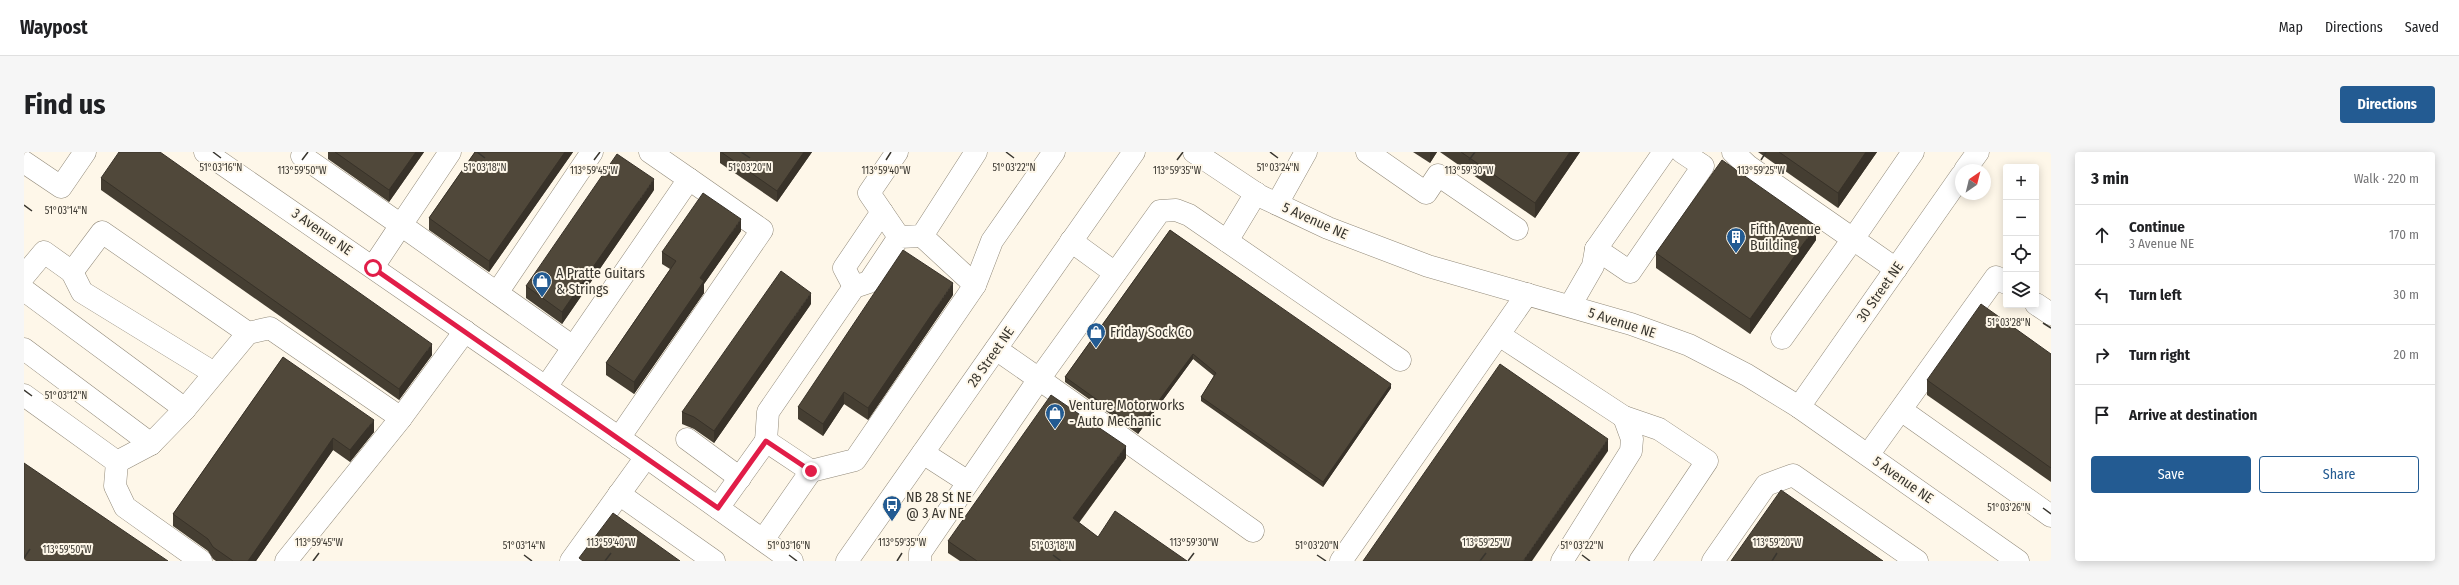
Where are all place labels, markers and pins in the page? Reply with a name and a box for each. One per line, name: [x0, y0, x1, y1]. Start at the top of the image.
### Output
place label: Fifth Avenue Building: [1750, 221, 1821, 254]
building icon: Fifth Avenue Building: [1725, 226, 1747, 254]
place label: A Pratte Guitars & Strings: [556, 265, 645, 298]
shop icon: A Pratte Guitars & Strings: [531, 270, 553, 298]
shop icon: Friday Sock Co: [1085, 321, 1107, 349]
place label: Friday Sock Co: [1110, 324, 1192, 341]
place label: Venture Motorworks - Auto Mechanic: [1069, 397, 1184, 430]
shop icon: Venture Motorworks - Auto Mechanic: [1044, 402, 1066, 430]
place label: NB 28 St NE @ 3 Av NE: [906, 489, 972, 522]
bus stop icon: NB 28 St NE @ 3 Av NE: [881, 494, 903, 522]

